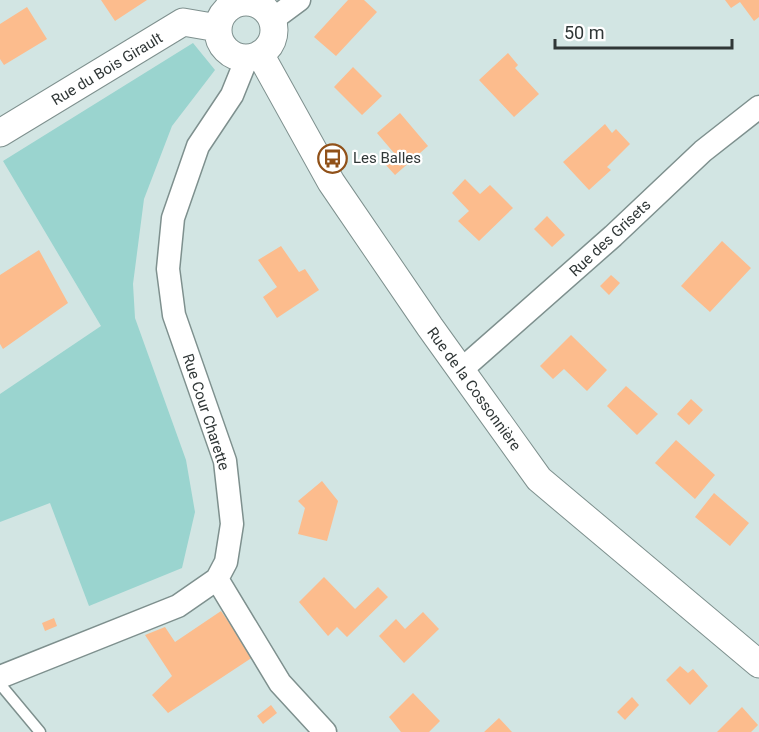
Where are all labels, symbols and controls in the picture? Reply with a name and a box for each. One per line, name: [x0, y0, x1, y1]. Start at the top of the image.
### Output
scale bar: [555, 12, 732, 50]
text: 50 m: [564, 22, 604, 43]
street label: Rue du Bois Girault: [48, 29, 166, 109]
bus stop icon: Les Balles: [316, 142, 348, 174]
place label: Les Balles: [353, 149, 421, 167]
street label: Rue des Grisets: [566, 196, 654, 280]
street label: Rue de la Cossonnière: [423, 324, 525, 454]
street label: Rue Cour Charette: [179, 351, 233, 473]

